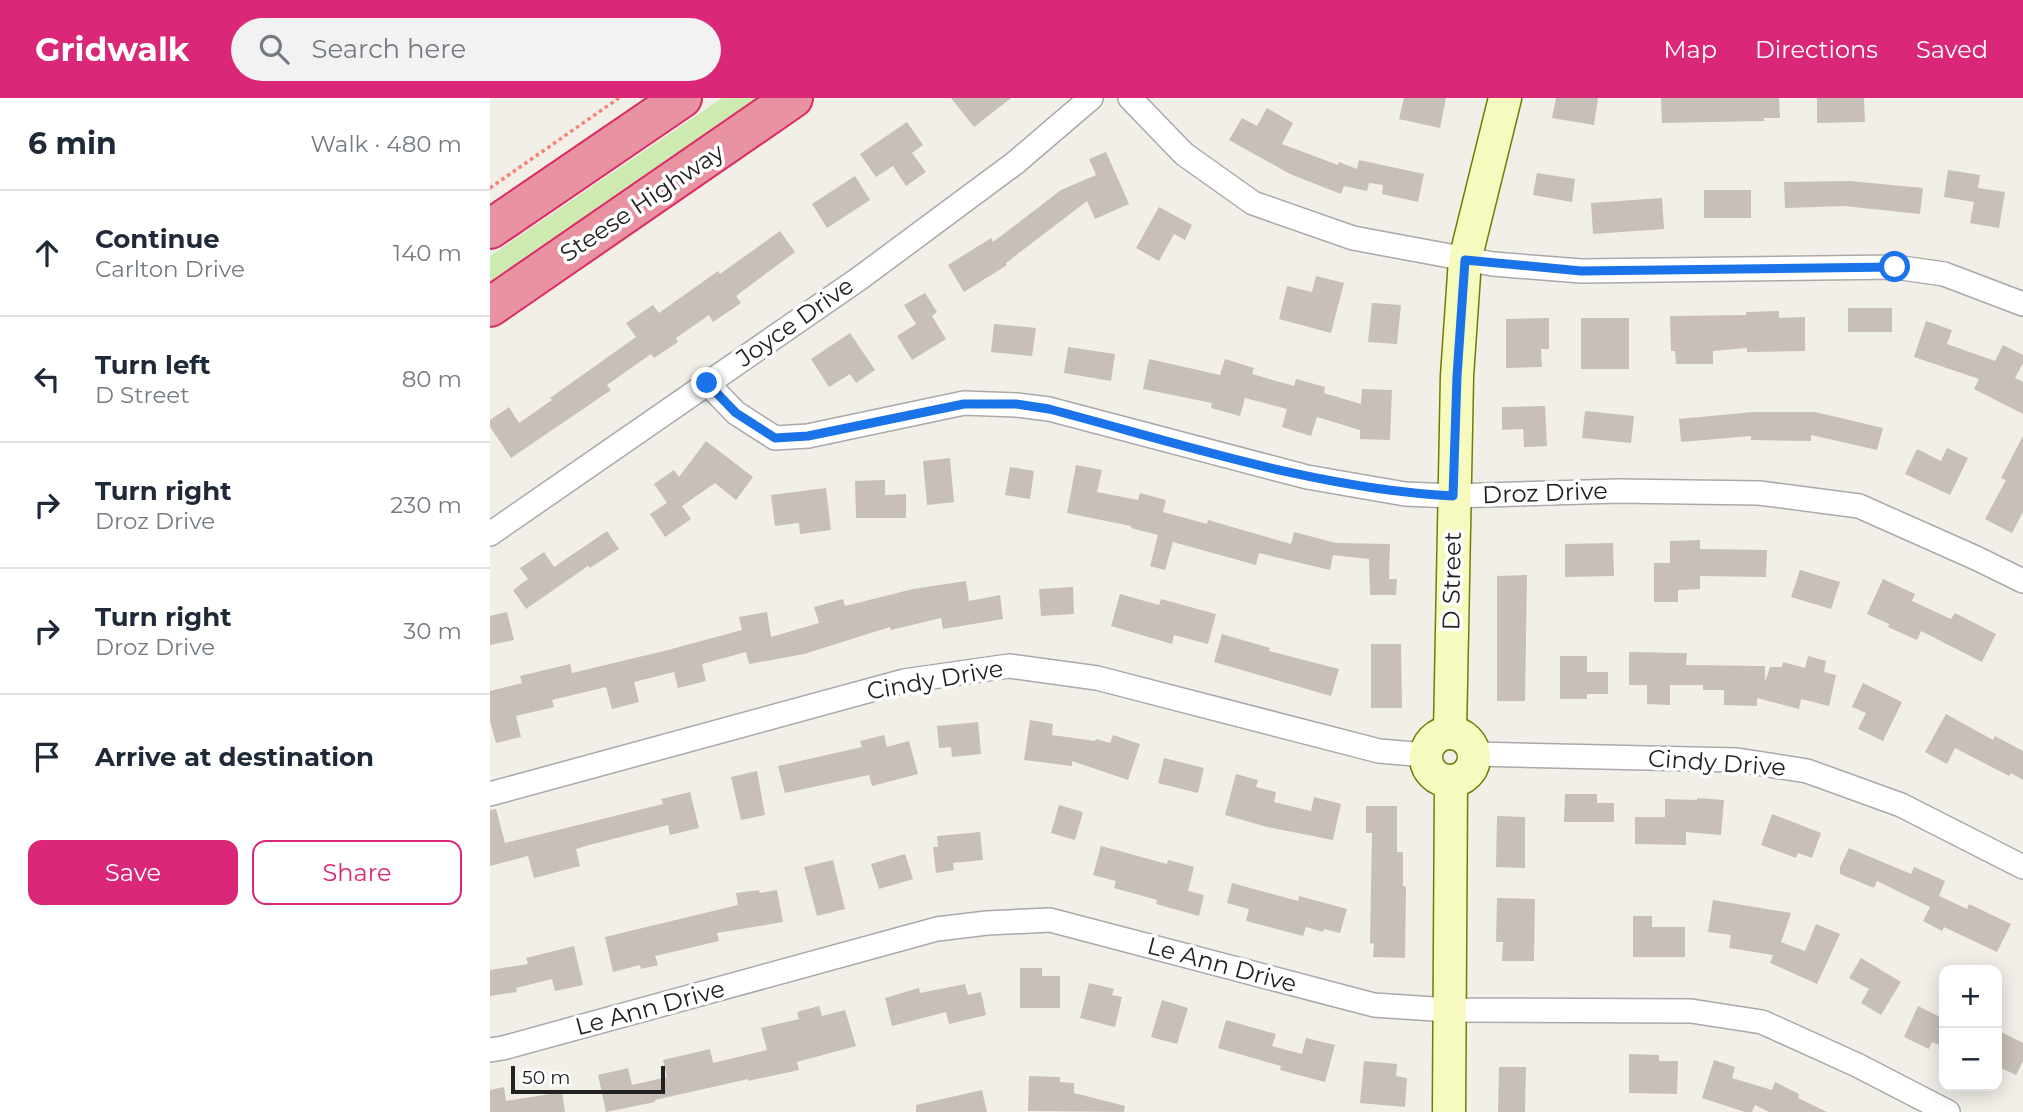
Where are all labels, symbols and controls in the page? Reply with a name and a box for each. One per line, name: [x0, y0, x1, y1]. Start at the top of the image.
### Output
search box: [231, 18, 721, 81]
text: Gridwalk: [35, 29, 189, 69]
icon: search: [255, 30, 293, 68]
text: Search here: [311, 33, 466, 65]
text: Map: [1664, 35, 1717, 64]
text: Directions: [1755, 35, 1878, 64]
text: Saved: [1916, 35, 1988, 64]
text: 6 min: [28, 125, 117, 162]
text: Walk · 480 m: [311, 130, 462, 158]
street label: Steese Highway: [554, 137, 729, 268]
text: Continue: [95, 223, 220, 255]
icon: ahead: [28, 234, 66, 272]
text: 140 m: [393, 239, 462, 267]
route start: [1879, 251, 1910, 282]
text: Carlton Drive: [95, 255, 245, 283]
street label: Joyce Drive: [730, 271, 859, 373]
text: Turn left: [95, 349, 211, 381]
icon: left: [28, 360, 66, 398]
text: 80 m: [402, 365, 462, 393]
route end: [691, 367, 722, 398]
text: D Street: [95, 381, 190, 409]
text: Turn right: [95, 475, 231, 507]
street label: Droz Drive: [1482, 476, 1608, 509]
icon: right: [28, 486, 66, 524]
text: 230 m: [390, 491, 462, 519]
text: Droz Drive: [95, 507, 215, 535]
street label: D Street: [1436, 531, 1467, 631]
text: Turn right: [95, 601, 231, 633]
icon: right: [28, 612, 66, 650]
text: 30 m: [403, 617, 462, 645]
text: Droz Drive: [95, 633, 215, 661]
street label: Cindy Drive: [864, 653, 1005, 706]
icon: arrive: [28, 738, 66, 776]
text: Arrive at destination: [95, 741, 374, 773]
street label: Cindy Drive: [1647, 743, 1787, 782]
button: Save: [28, 840, 238, 905]
button: Share: [252, 840, 462, 905]
street label: Le Ann Drive: [1144, 931, 1300, 998]
map controls: [1939, 965, 2002, 1091]
button: +: [1939, 965, 2002, 1028]
street label: Le Ann Drive: [572, 974, 728, 1041]
button: −: [1939, 1028, 2002, 1091]
scale bar: [511, 1063, 665, 1095]
text: 50 m: [522, 1066, 570, 1089]

